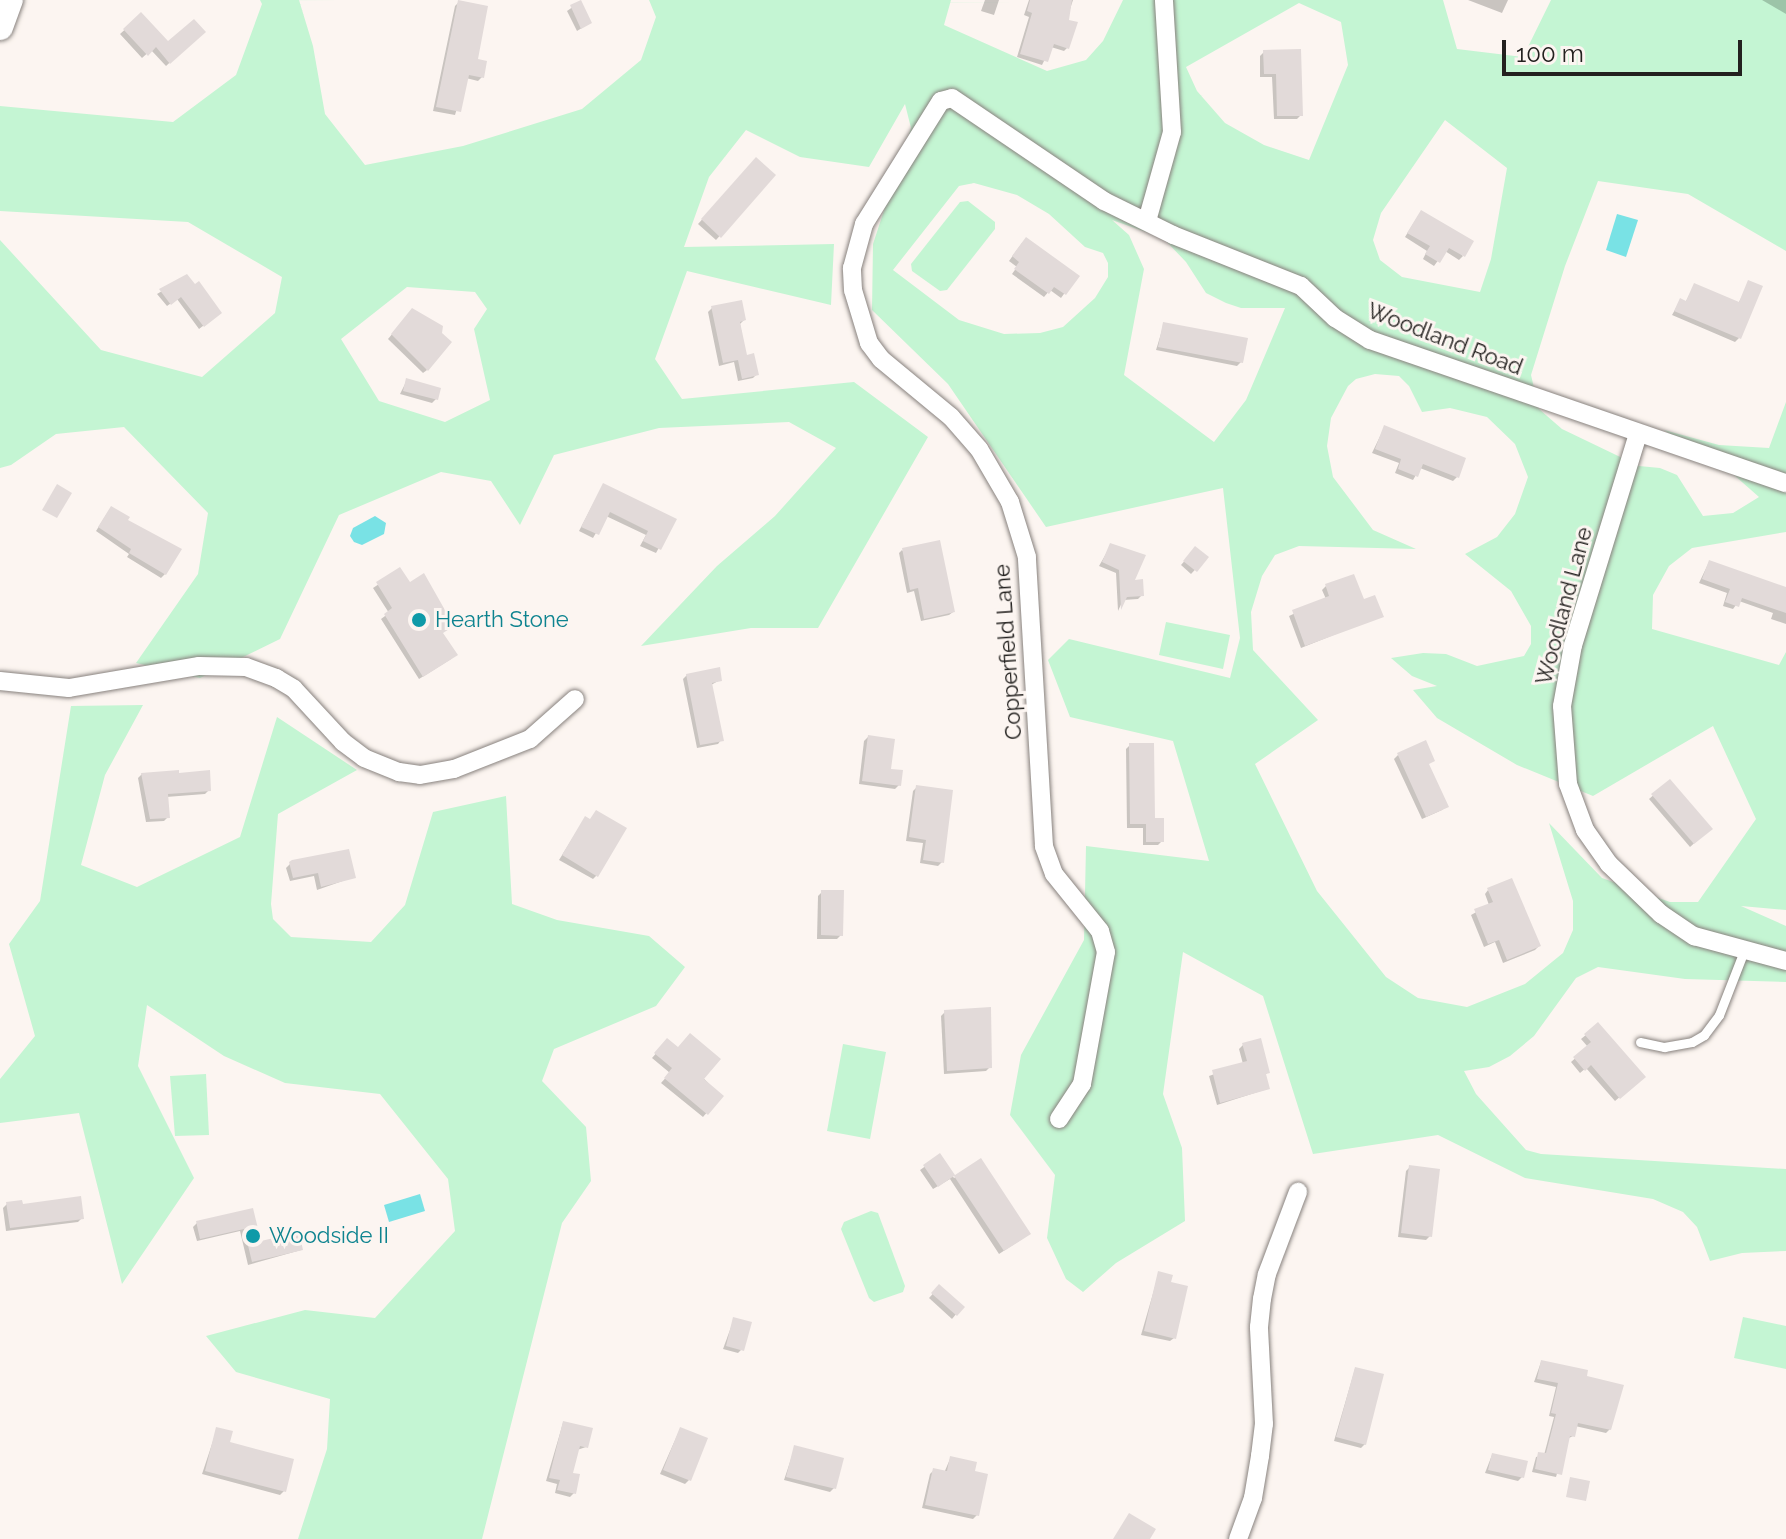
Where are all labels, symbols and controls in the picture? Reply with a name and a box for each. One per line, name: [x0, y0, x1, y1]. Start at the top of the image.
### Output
scale bar: [1506, 24, 1746, 74]
text: 100 m: [1516, 39, 1584, 68]
street label: Woodland Road: [1364, 297, 1526, 381]
street label: Woodland Lane: [1530, 524, 1598, 688]
street label: Copperfield Lane: [989, 563, 1027, 741]
place label: Hearth Stone: [435, 607, 569, 633]
marker: Hearth Stone: [410, 611, 428, 629]
place label: Woodside II: [269, 1223, 389, 1249]
marker: Woodside II: [244, 1227, 262, 1245]

